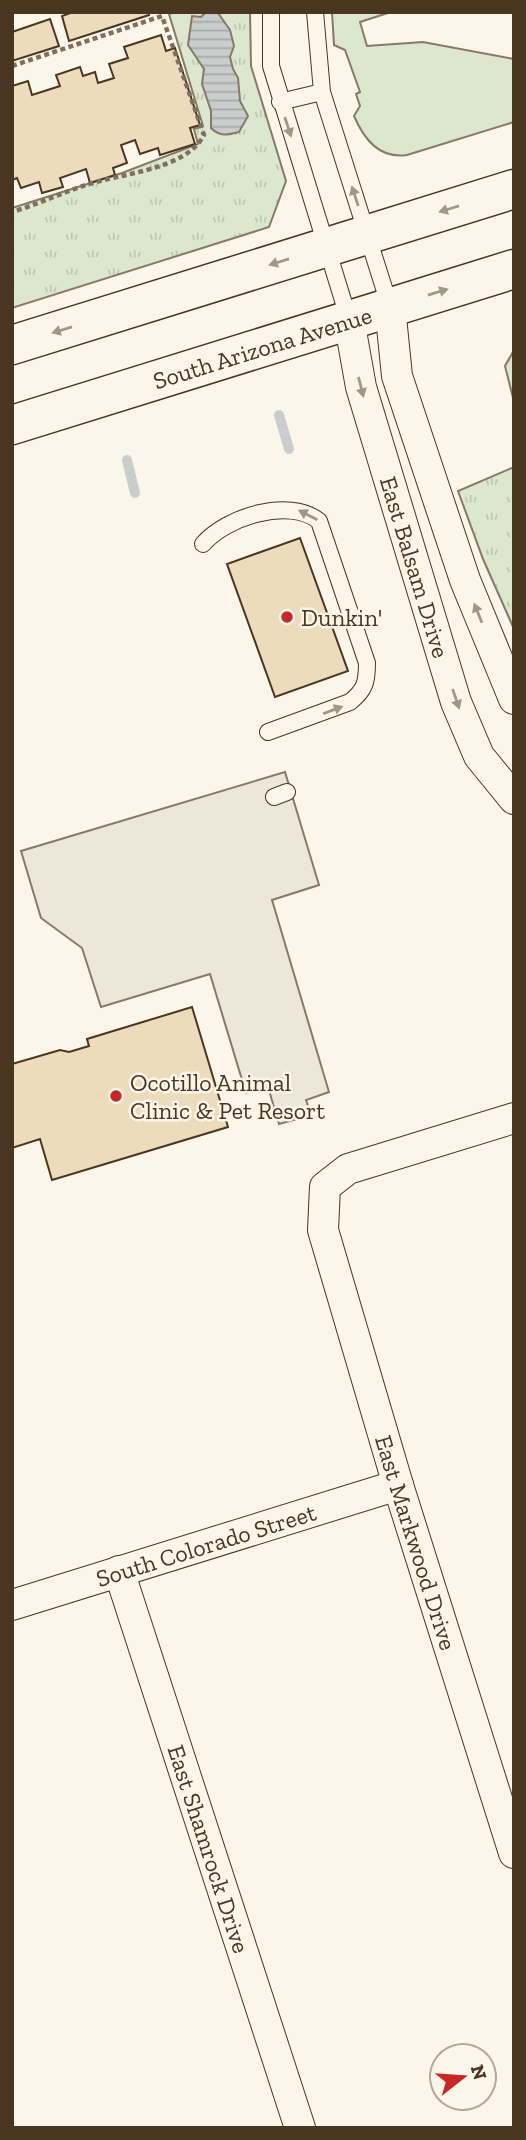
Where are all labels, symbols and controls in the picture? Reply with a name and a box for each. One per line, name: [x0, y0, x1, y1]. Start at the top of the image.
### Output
one-way arrow: [284, 117, 294, 138]
one-way arrow: [349, 185, 359, 206]
one-way arrow: [438, 205, 459, 215]
one-way arrow: [268, 258, 289, 268]
one-way arrow: [428, 287, 449, 297]
street label: South Arizona Avenue: [149, 300, 375, 395]
one-way arrow: [51, 325, 72, 336]
one-way arrow: [356, 376, 367, 398]
street label: East Balsam Drive: [374, 473, 456, 661]
one-way arrow: [297, 510, 317, 522]
place label: Dunkin': [301, 603, 382, 632]
one-way arrow: [472, 603, 483, 624]
marker: Dunkin': [279, 609, 295, 625]
one-way arrow: [451, 688, 462, 709]
one-way arrow: [323, 704, 344, 715]
place label: Ocotillo Animal Clinic & Pet Resort: [130, 1068, 325, 1125]
marker: Ocotillo Animal Clinic & Pet Resort: [108, 1088, 124, 1104]
street label: East Markwood Drive: [370, 1432, 464, 1653]
street label: South Colorado Street: [92, 1497, 319, 1593]
street label: East Shamrock Drive: [162, 1741, 257, 1956]
north arrow: [428, 2042, 498, 2112]
text: N: [466, 2062, 492, 2082]

